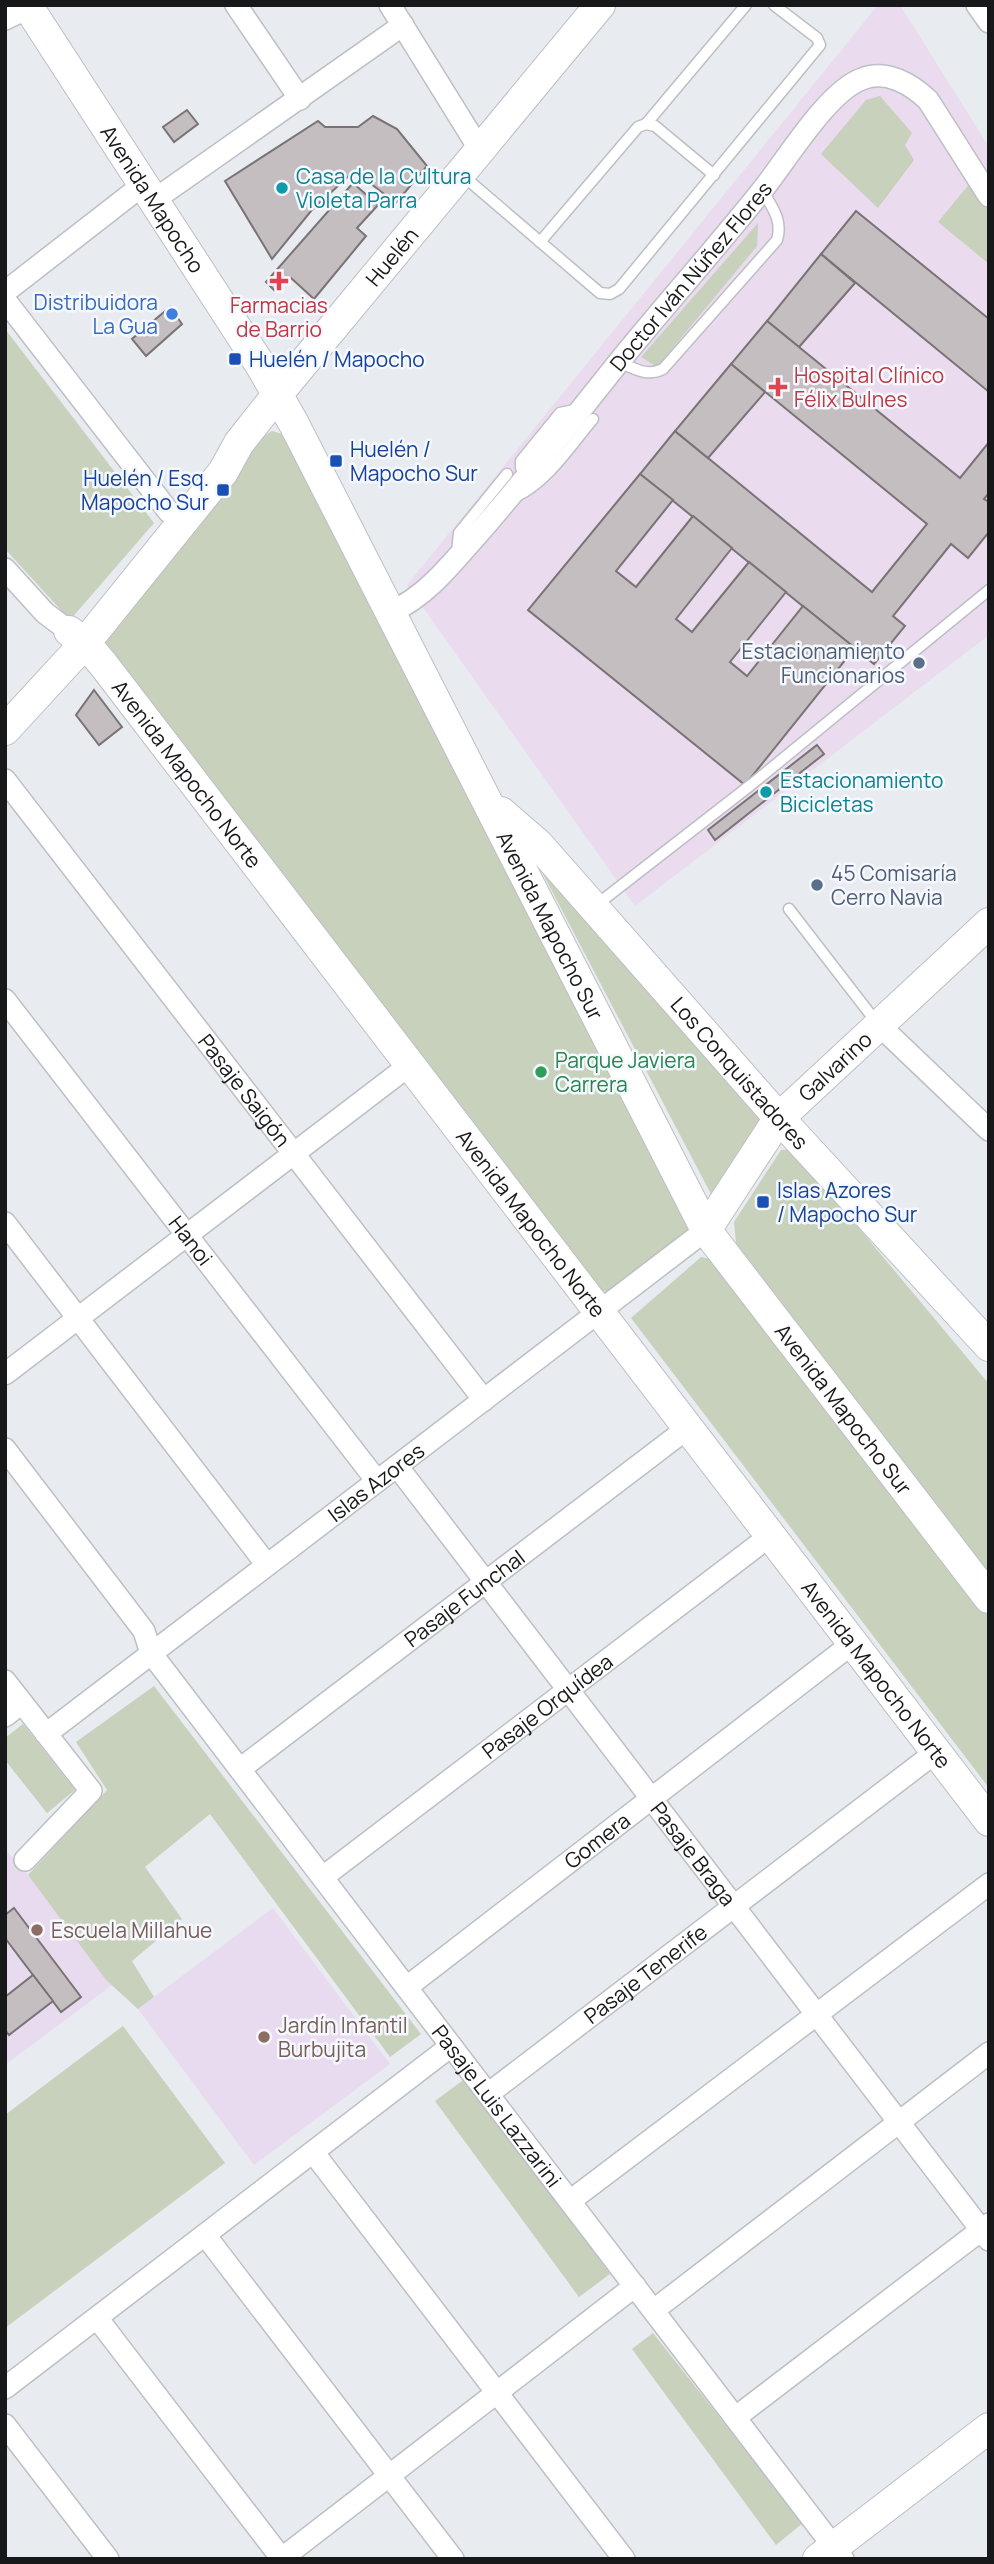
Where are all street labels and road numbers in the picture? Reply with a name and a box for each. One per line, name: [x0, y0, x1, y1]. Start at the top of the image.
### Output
street label: Avenida Mapocho: [94, 119, 211, 278]
street label: Doctor Iván Núñez Flores: [603, 175, 778, 377]
street label: Huelén: [359, 221, 424, 292]
street label: Avenida Mapocho Norte: [106, 674, 268, 874]
street label: Avenida Mapocho Sur: [490, 826, 610, 1025]
street label: Los Conquistadores: [665, 991, 815, 1155]
street label: Galvarino: [792, 1025, 878, 1107]
street label: Pasaje Saigón: [192, 1028, 297, 1152]
street label: Avenida Mapocho Norte: [450, 1123, 612, 1323]
street label: Hanoi: [163, 1210, 219, 1271]
street label: Avenida Mapocho Sur: [769, 1318, 919, 1500]
street label: Islas Azores: [322, 1436, 430, 1528]
street label: Pasaje Funchal: [398, 1543, 530, 1653]
street label: Avenida Mapocho Norte: [796, 1574, 958, 1774]
street label: Pasaje Orquídea: [476, 1647, 618, 1765]
street label: Pasaje Braga: [645, 1796, 742, 1911]
street label: Gomera: [558, 1806, 636, 1875]
street label: Pasaje Tenerife: [578, 1918, 713, 2030]
street label: Pasaje Luis Lazzarini: [426, 2019, 568, 2193]

